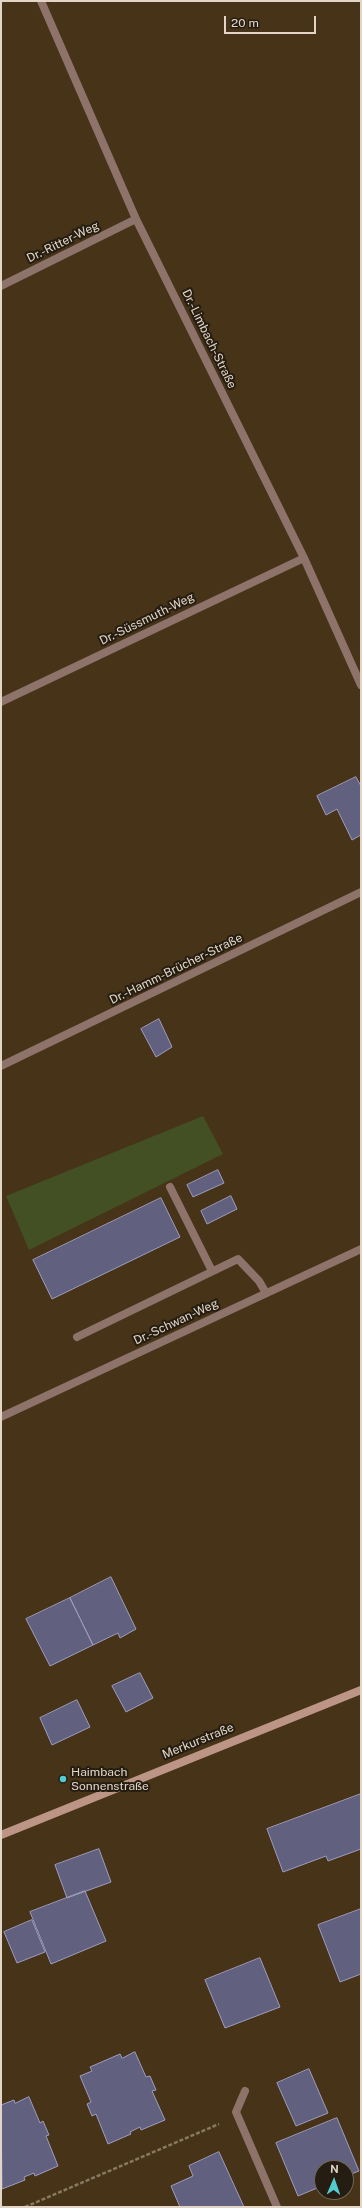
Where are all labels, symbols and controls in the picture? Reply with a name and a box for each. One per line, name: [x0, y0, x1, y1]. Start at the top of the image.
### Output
scale bar: [226, 8, 318, 34]
text: 20 m: [231, 16, 259, 30]
street label: Dr.-Ritter-Weg: [25, 218, 101, 266]
street label: Dr.-Limbach-Straße: [179, 287, 239, 391]
street label: Dr.-Süssmuth-Weg: [97, 590, 197, 648]
street label: Dr.-Hamm-Brücher-Straße: [107, 930, 245, 1008]
street label: Dr.-Schwan-Weg: [131, 1296, 221, 1348]
street label: Merkurstraße: [160, 1720, 236, 1762]
place label: Haimbach Sonnenstraße: [71, 1765, 149, 1793]
marker: Haimbach Sonnenstraße: [58, 1774, 68, 1784]
north arrow: [314, 2160, 354, 2200]
text: N: [330, 2163, 339, 2175]

